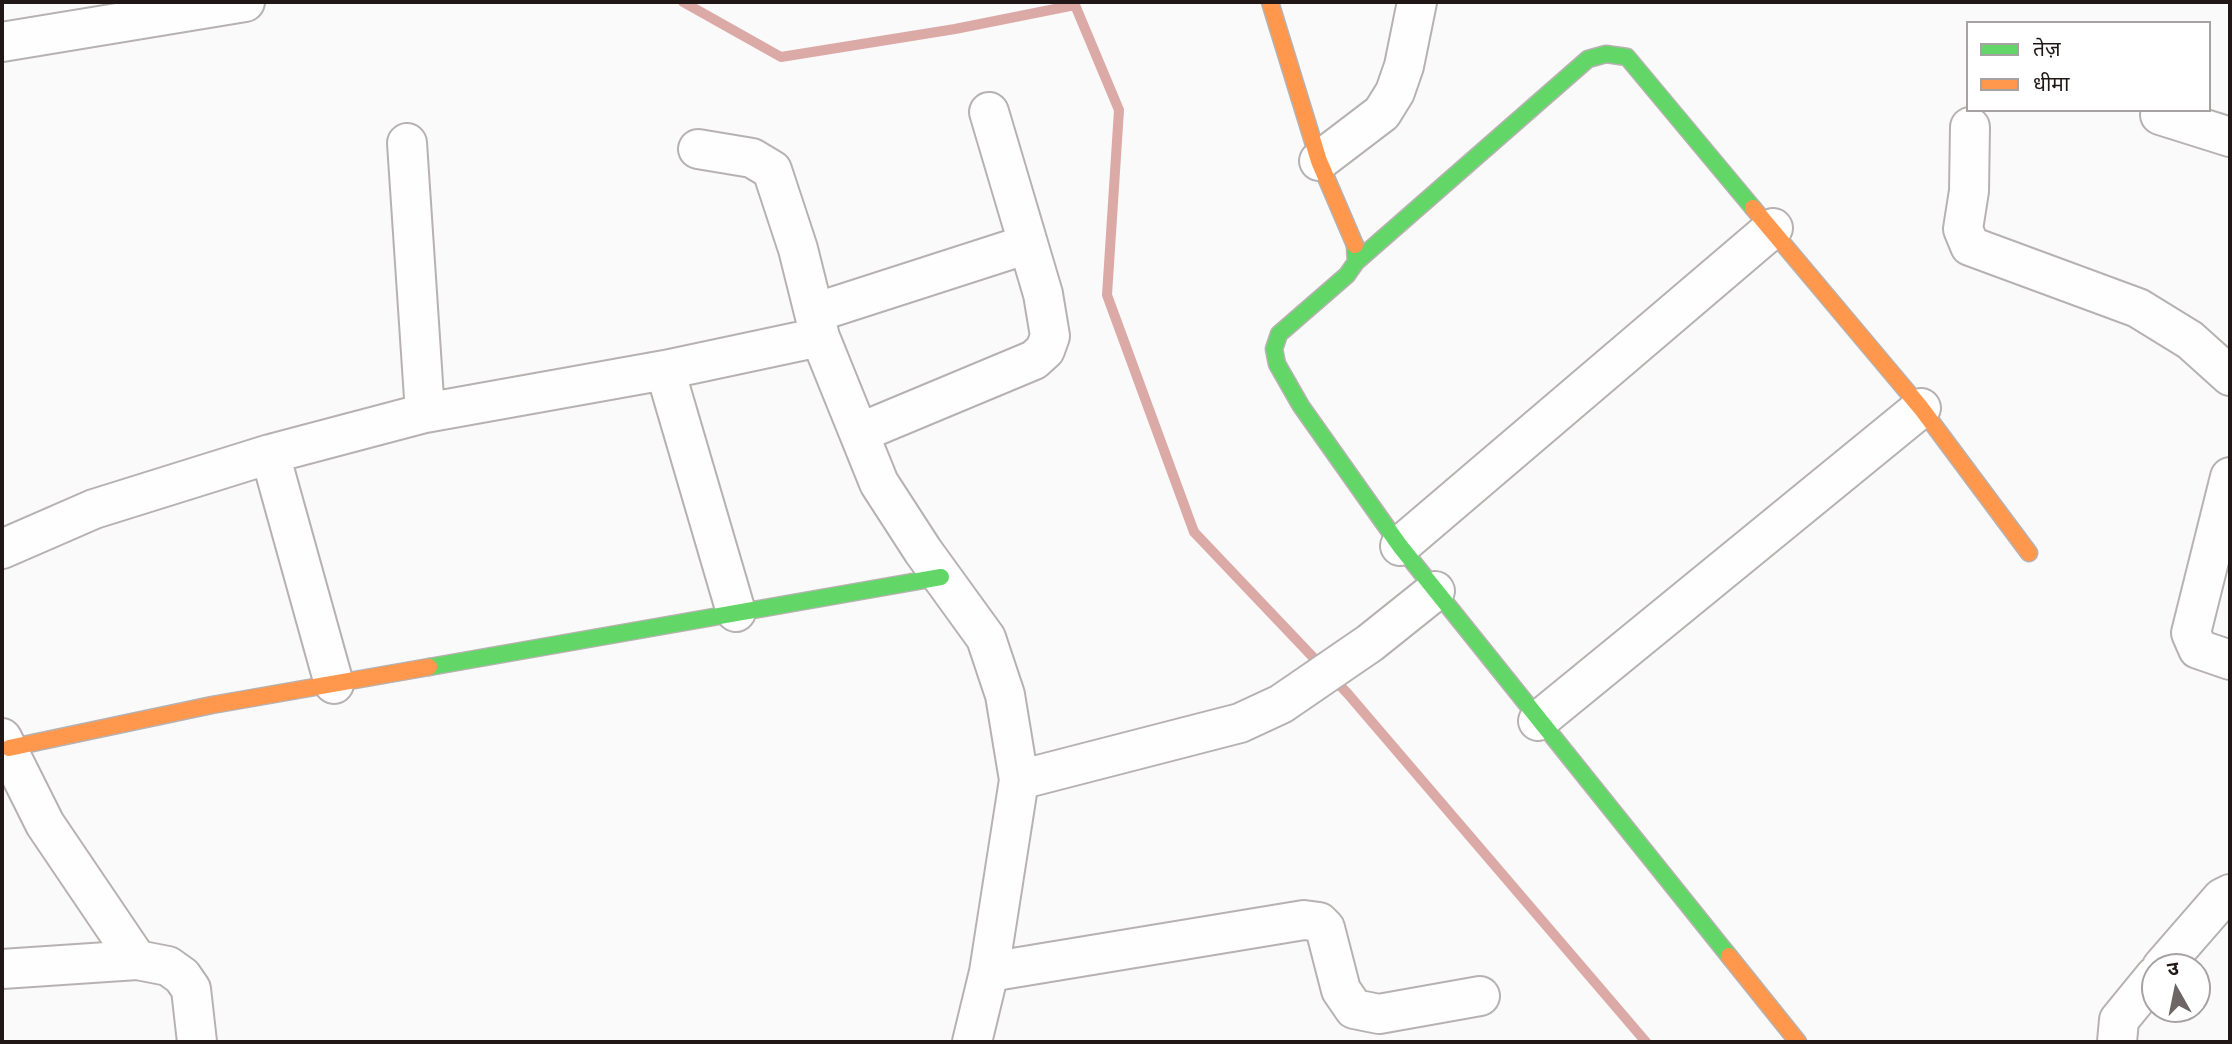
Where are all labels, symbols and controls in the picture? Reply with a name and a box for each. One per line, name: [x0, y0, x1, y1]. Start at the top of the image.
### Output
legend: [1966, 21, 2211, 112]
text: तेज़: [2033, 35, 2061, 63]
text: धीमा: [2033, 70, 2069, 98]
north arrow: [2141, 953, 2211, 1023]
text: उ: [2166, 956, 2180, 982]

